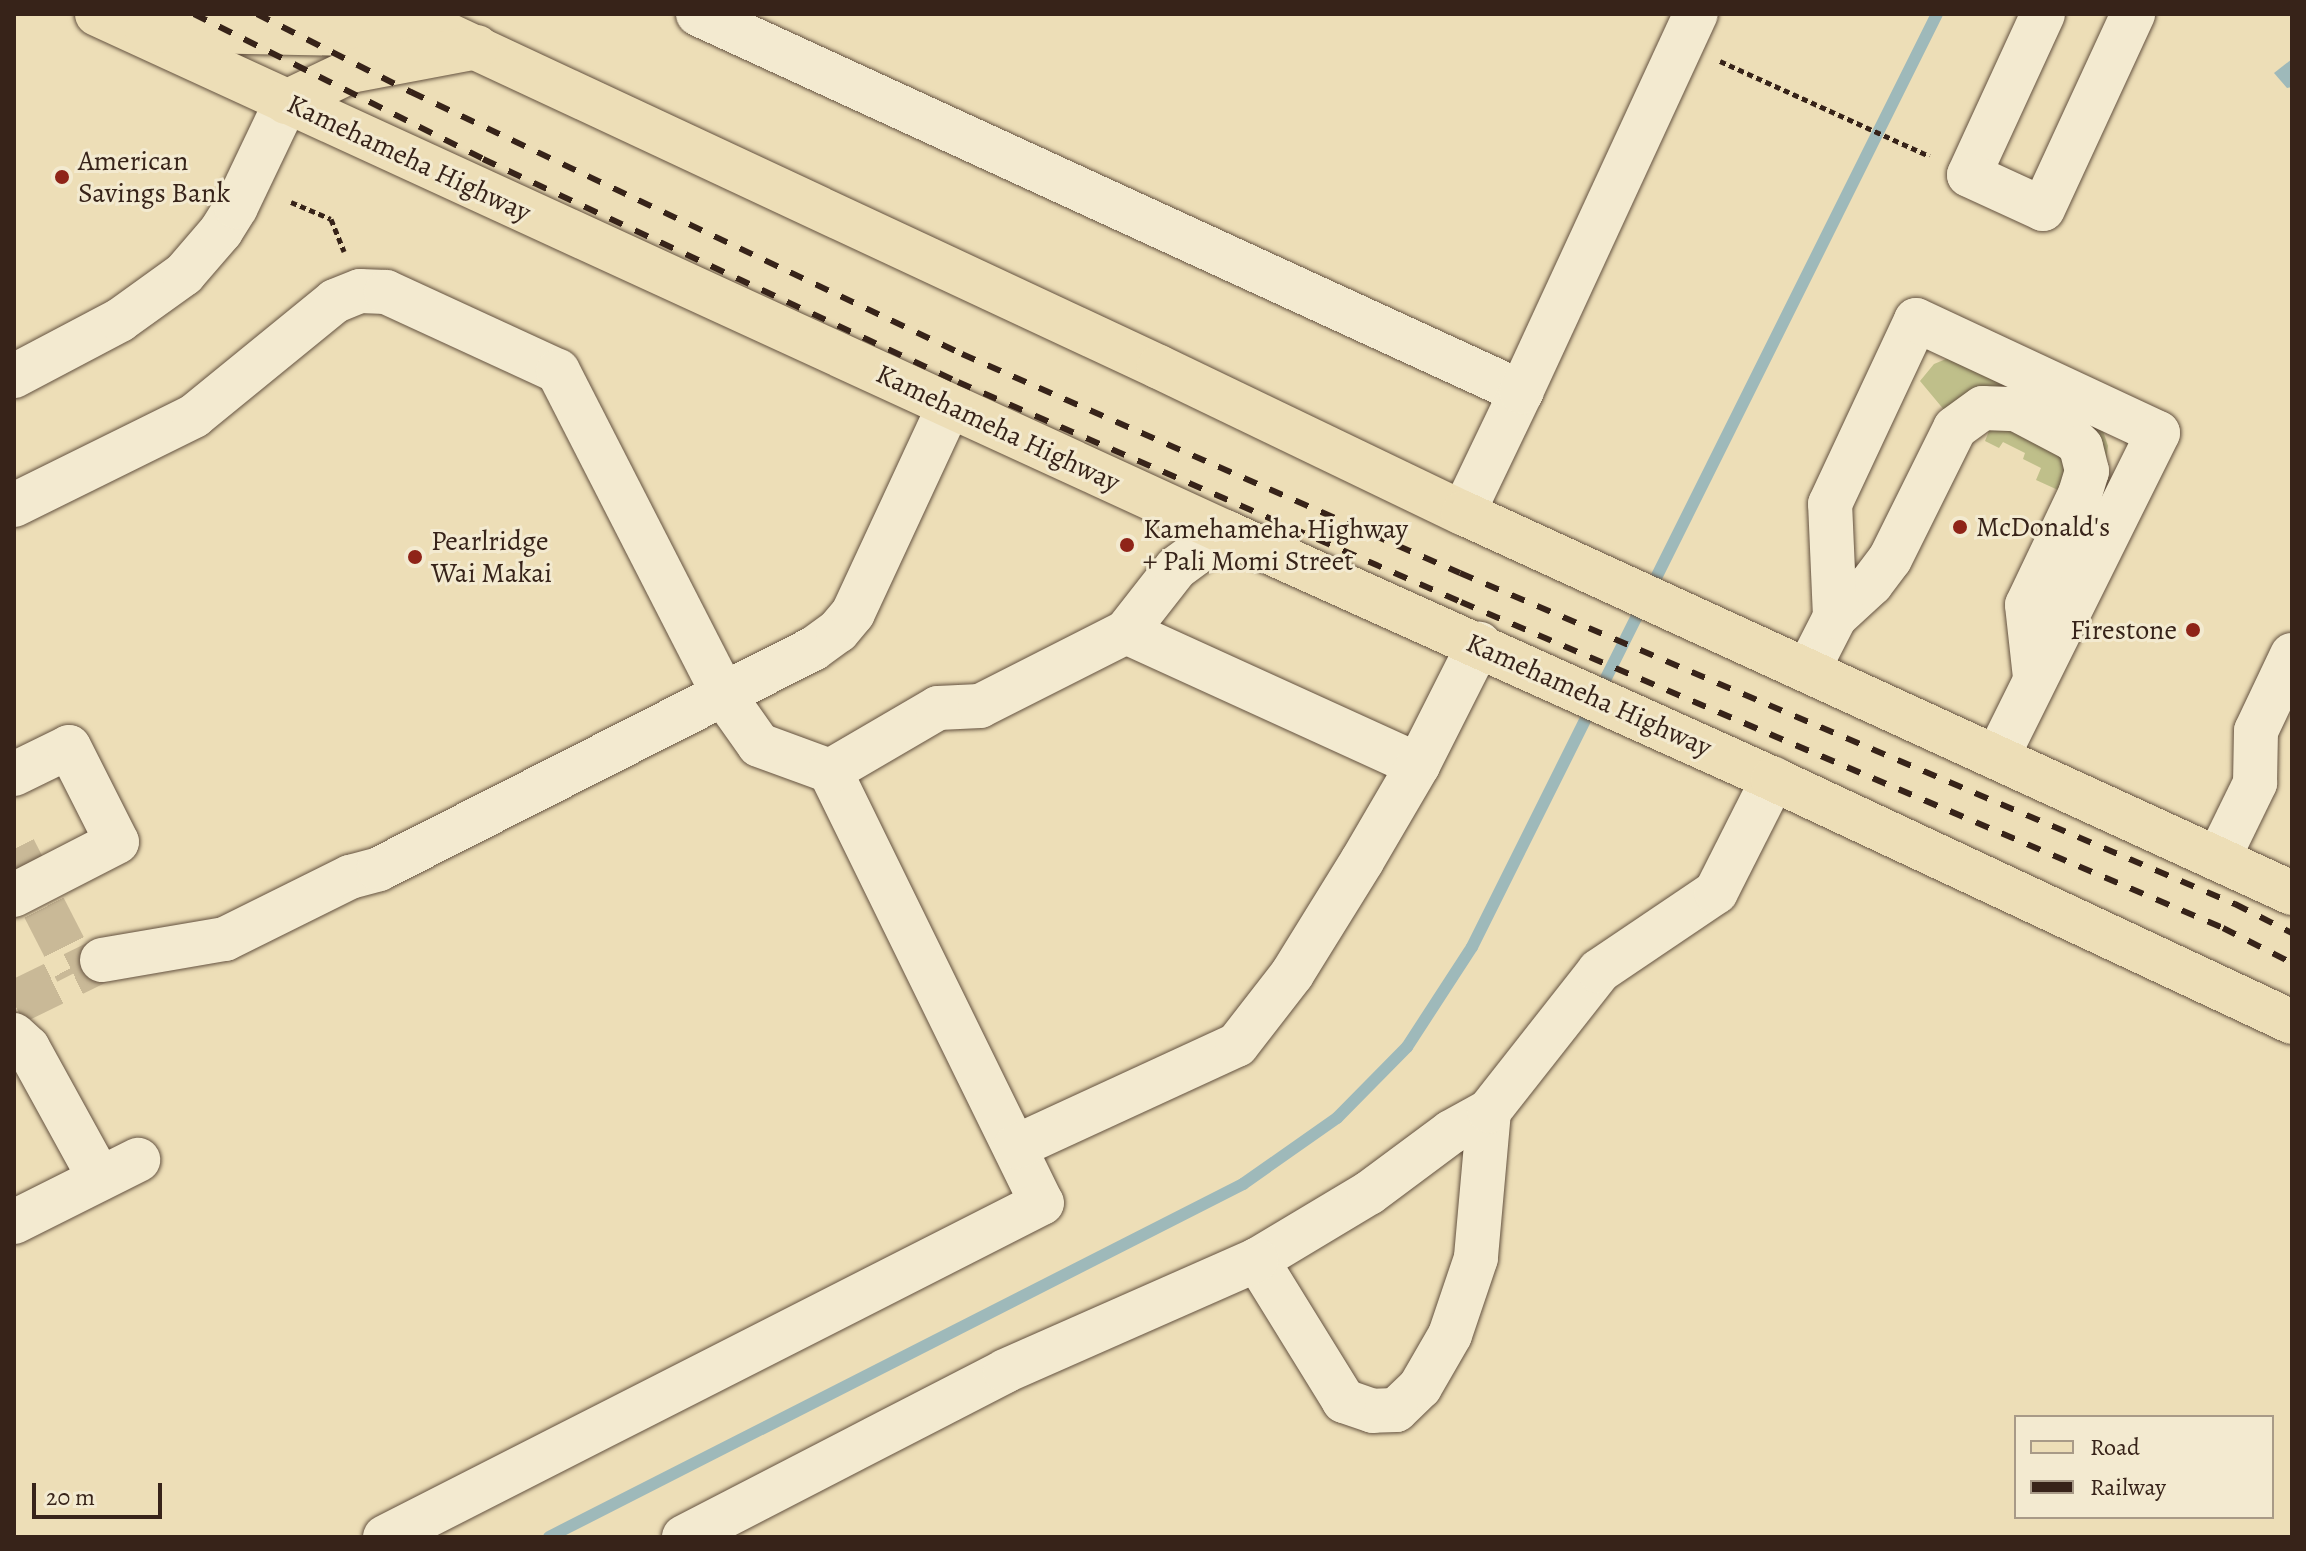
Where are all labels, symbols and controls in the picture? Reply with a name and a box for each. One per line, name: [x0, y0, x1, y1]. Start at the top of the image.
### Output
street label: Kamehameha Highway: [282, 87, 536, 229]
place label: American Savings Bank: [78, 144, 230, 210]
marker: American Savings Bank: [53, 168, 71, 186]
street label: Kamehameha Highway: [871, 357, 1125, 499]
place label: McDonald's: [1976, 510, 2110, 544]
place label: Kamehameha Highway + Pali Momi Street: [1143, 512, 1408, 578]
marker: McDonald's: [1951, 518, 1969, 536]
place label: Pearlridge Wai Makai: [431, 524, 552, 590]
marker: Kamehameha Highway + Pali Momi Street: [1118, 536, 1136, 554]
marker: Pearlridge Wai Makai: [406, 548, 424, 566]
place label: Firestone: [2070, 613, 2177, 647]
marker: Firestone: [2184, 621, 2202, 639]
street label: Kamehameha Highway: [1461, 626, 1717, 764]
legend: [2014, 1415, 2274, 1519]
text: Road: [2090, 1431, 2140, 1463]
scale bar: [36, 1467, 166, 1517]
text: Railway: [2090, 1471, 2166, 1503]
text: 20 m: [46, 1481, 95, 1513]

